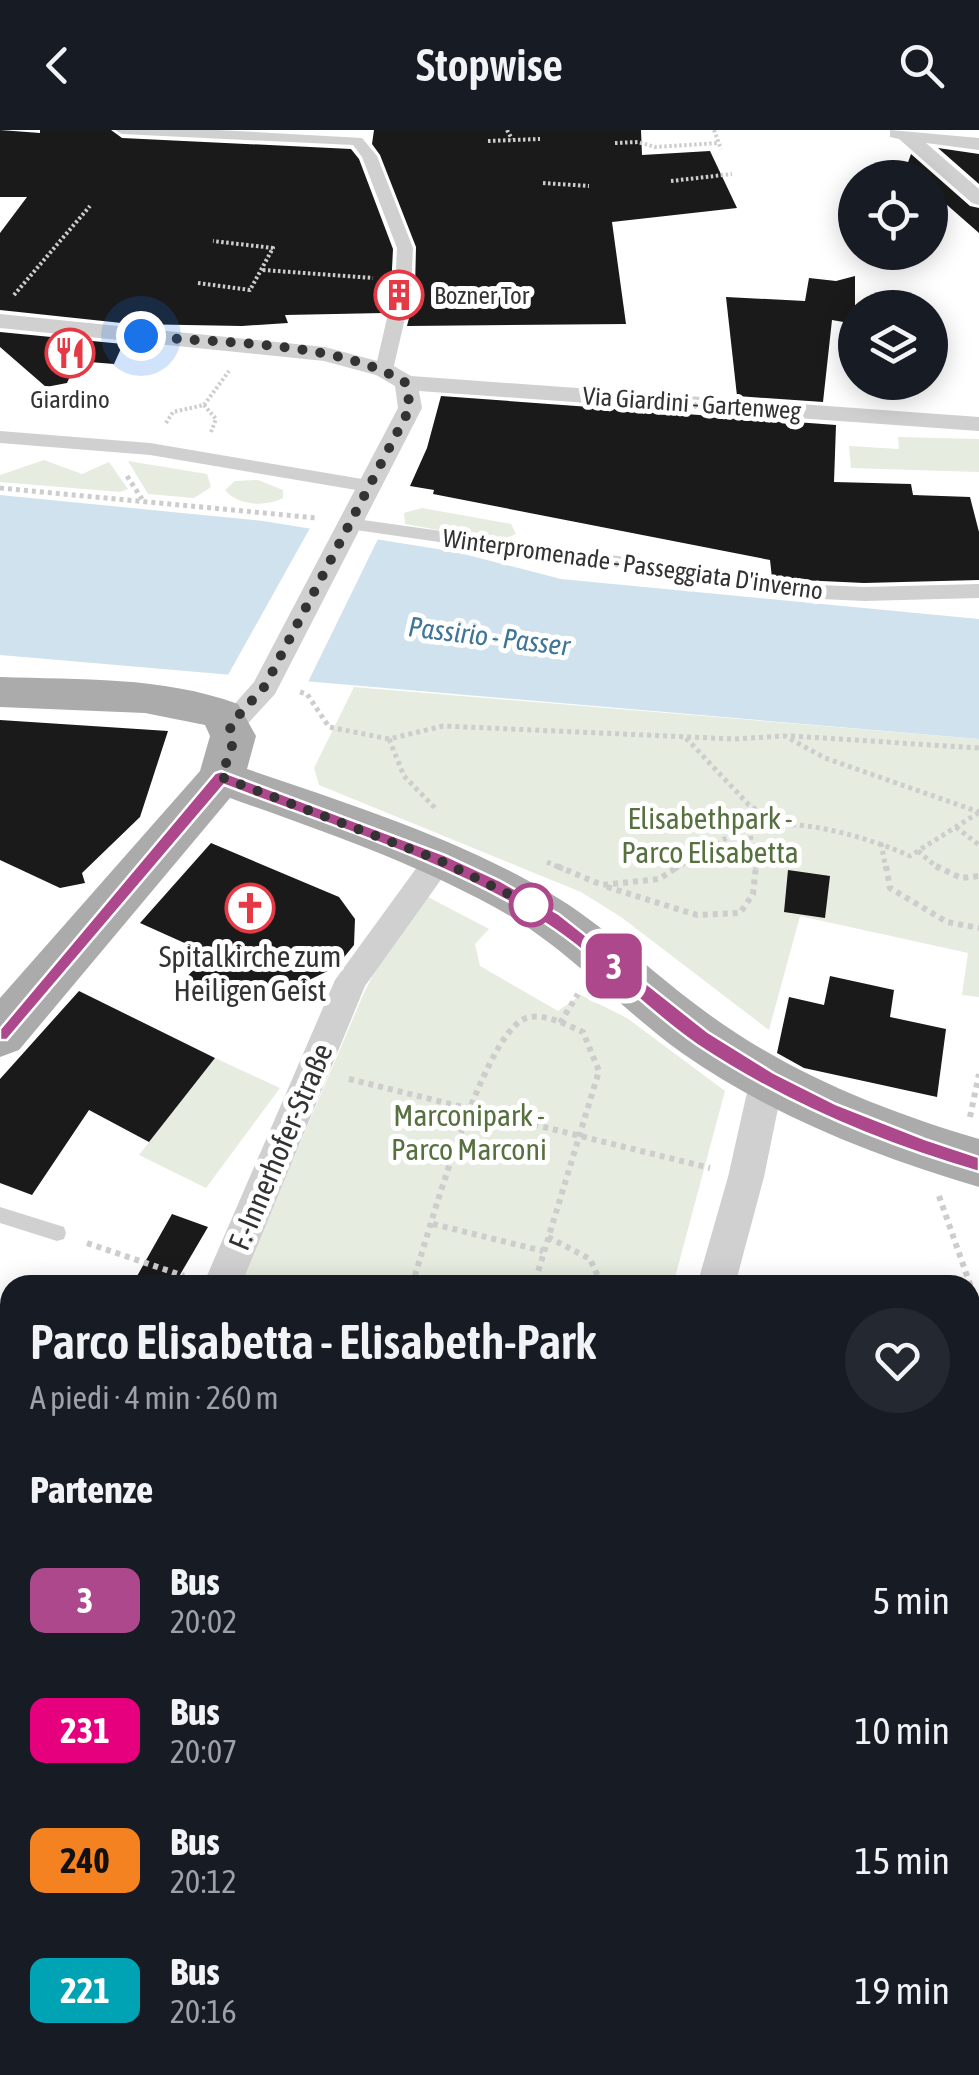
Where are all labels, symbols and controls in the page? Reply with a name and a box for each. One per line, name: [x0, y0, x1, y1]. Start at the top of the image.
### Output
icon: back: [30, 38, 85, 93]
icon: search: [894, 38, 949, 93]
text: Stopwise: [416, 39, 563, 91]
map controls: [838, 160, 948, 400]
button: locate: [838, 160, 948, 270]
building icon: Bozner Tor: [373, 269, 425, 321]
place label: Bozner Tor: [434, 281, 530, 309]
button: layers: [838, 290, 948, 400]
your location: [116, 311, 166, 361]
restaurant icon: Giardino: [44, 327, 96, 379]
street label: Via Giardini - Gartenweg: [582, 381, 802, 425]
place label: Giardino: [30, 385, 110, 413]
street label: Winterpromenade - Passeggiata D'inverno: [441, 523, 825, 605]
water label: Passirio - Passer: [406, 610, 573, 662]
park label: Elisabethpark - Parco Elisabetta: [621, 801, 799, 869]
church icon: Spitalkirche zum Heiligen Geist: [224, 882, 276, 934]
unlabelled marker: [510, 884, 552, 926]
line badge: 3: [582, 934, 646, 998]
place label: Spitalkirche zum Heiligen Geist: [159, 939, 341, 1007]
text: 3: [606, 946, 622, 986]
street label: F.-Innerhofer-Straße: [221, 1038, 339, 1255]
park label: Marconipark - Parco Marconi: [391, 1098, 547, 1166]
button: heart: [845, 1308, 950, 1413]
text: Parco Elisabetta - Elisabeth-Park: [30, 1314, 596, 1369]
text: A piedi · 4 min · 260 m: [30, 1379, 279, 1416]
text: Partenze: [30, 1468, 153, 1511]
text: Bus: [170, 1560, 220, 1603]
text: 5 min: [872, 1579, 950, 1622]
text: 3: [77, 1580, 93, 1620]
text: 20:02: [170, 1603, 237, 1640]
text: Bus: [170, 1690, 220, 1733]
text: 10 min: [855, 1709, 950, 1752]
text: 231: [60, 1710, 110, 1750]
text: 20:07: [170, 1733, 237, 1770]
text: Bus: [170, 1820, 220, 1863]
text: 15 min: [855, 1839, 950, 1882]
text: 240: [60, 1840, 110, 1880]
text: 20:12: [170, 1863, 237, 1900]
text: Bus: [170, 1950, 220, 1993]
text: 19 min: [855, 1969, 950, 2012]
text: 221: [60, 1970, 110, 2010]
text: 20:16: [170, 1993, 237, 2030]

